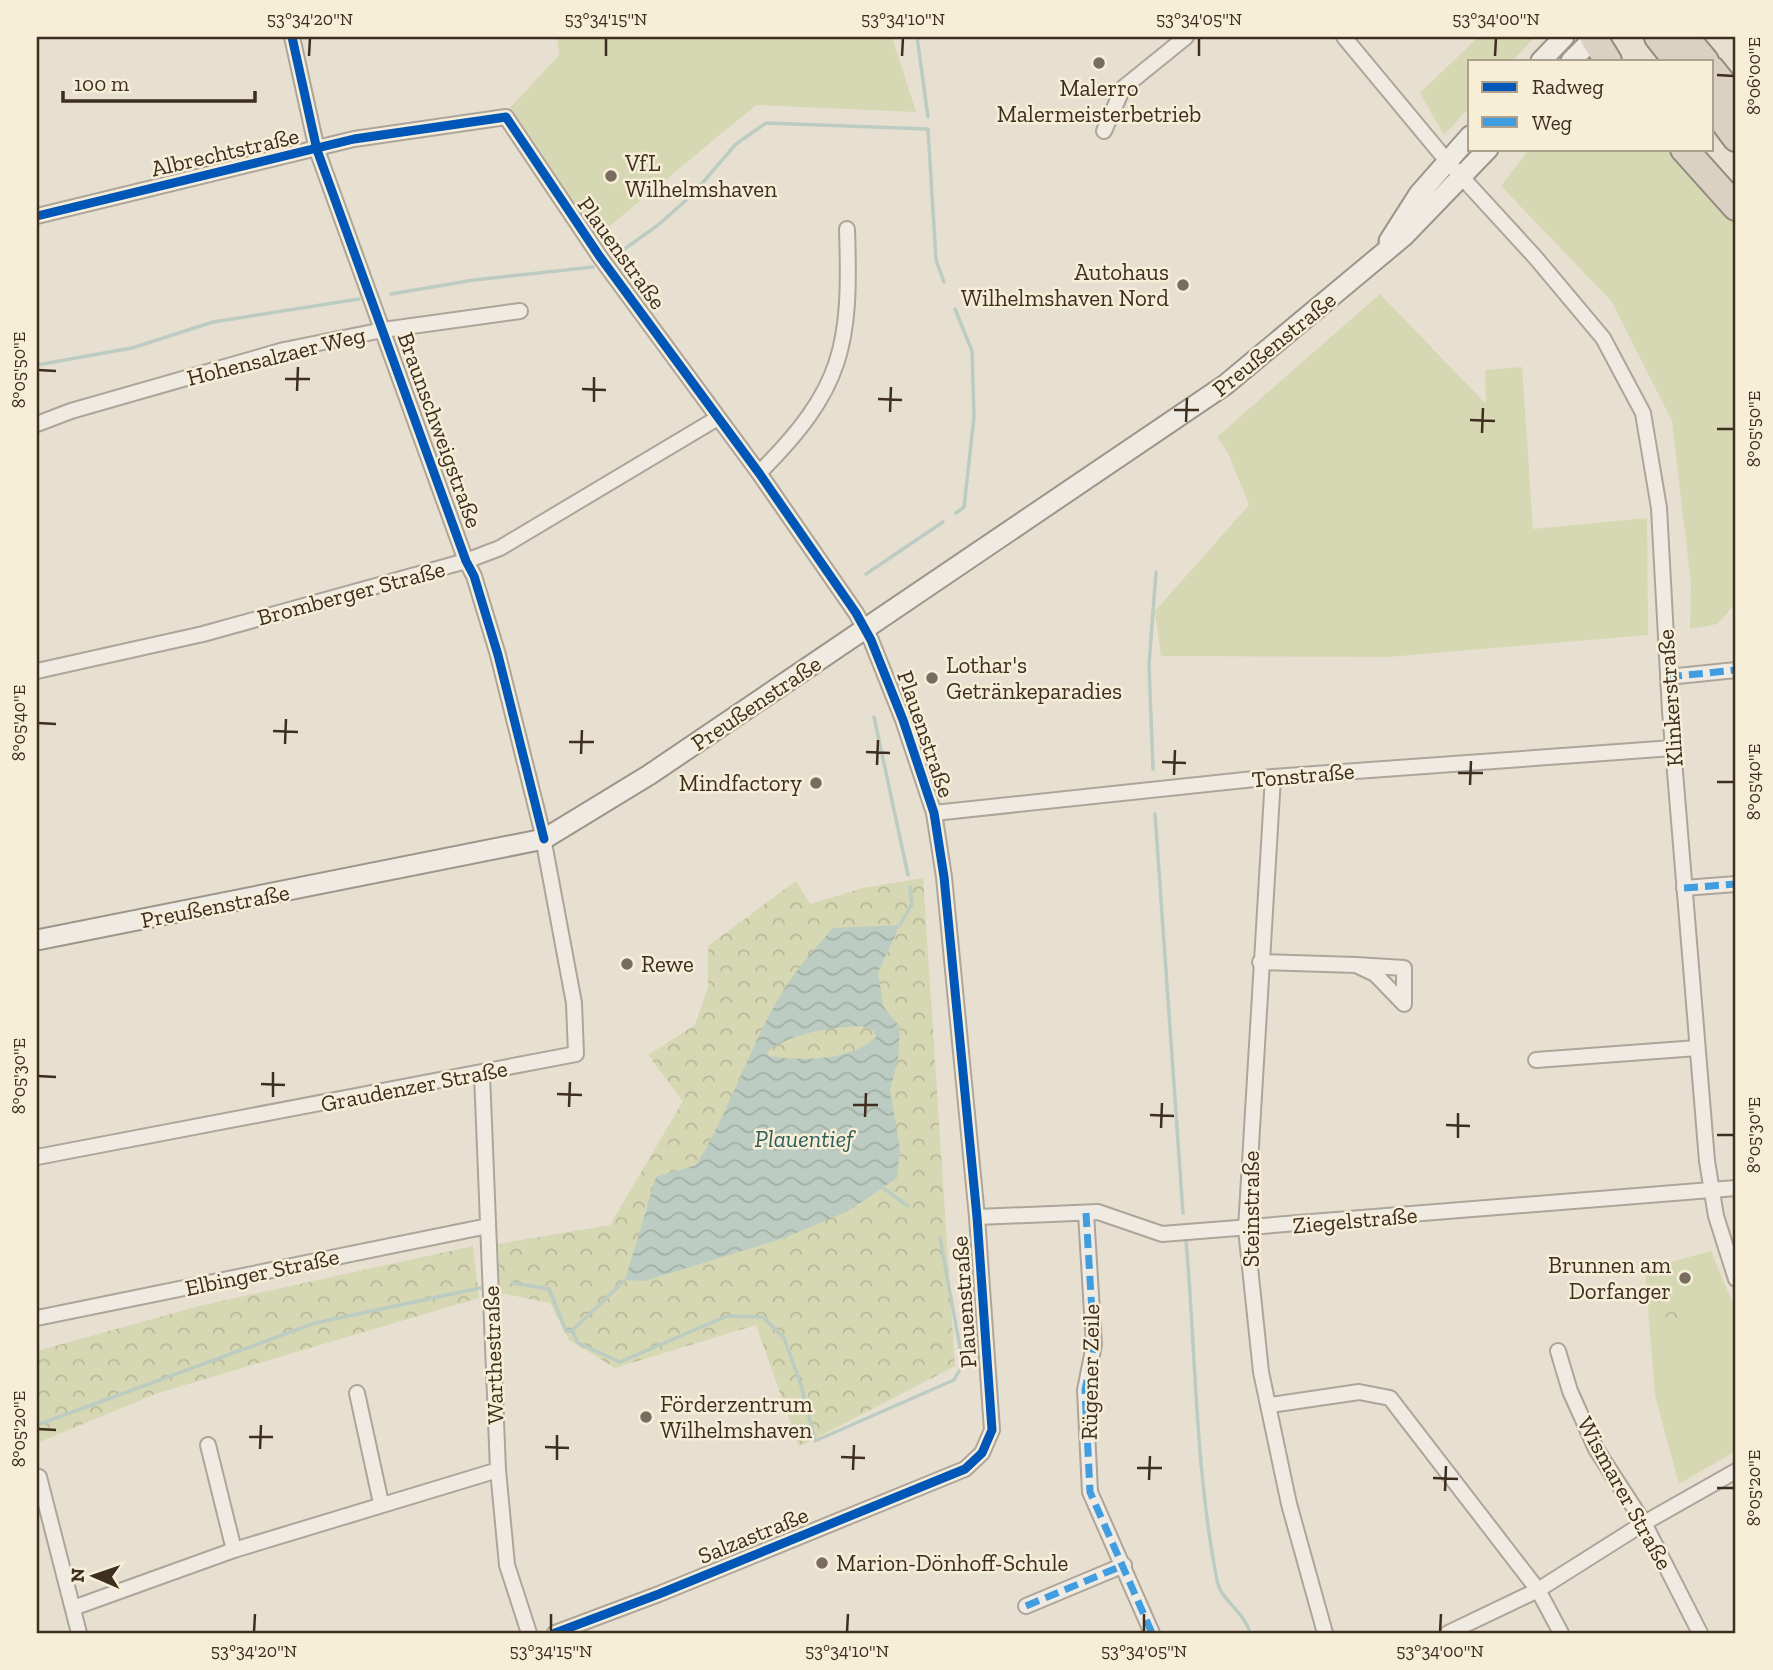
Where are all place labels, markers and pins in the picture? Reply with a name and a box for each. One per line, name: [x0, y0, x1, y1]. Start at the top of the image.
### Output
marker: Malerro Malermeisterbetrieb: [1091, 55, 1107, 71]
place label: Malerro Malermeisterbetrieb: [997, 74, 1201, 128]
place label: VfL Wilhelmshaven: [624, 149, 777, 203]
marker: VfL Wilhelmshaven: [603, 168, 619, 184]
place label: Autohaus Wilhelmshaven Nord: [961, 258, 1169, 312]
marker: Autohaus Wilhelmshaven Nord: [1175, 277, 1191, 293]
place label: Lothar's Getränkeparadies: [946, 651, 1122, 705]
marker: Lothar's Getränkeparadies: [924, 670, 940, 686]
place label: Mindfactory: [679, 769, 802, 797]
marker: Mindfactory: [808, 775, 824, 791]
place label: Rewe: [641, 950, 694, 978]
marker: Rewe: [619, 956, 635, 972]
place label: Brunnen am Dorfanger: [1548, 1251, 1671, 1305]
marker: Brunnen am Dorfanger: [1677, 1270, 1693, 1286]
place label: Förderzentrum Wilhelmshaven: [660, 1390, 813, 1444]
marker: Förderzentrum Wilhelmshaven: [638, 1409, 654, 1425]
place label: Marion-Dönhoff-Schule: [836, 1549, 1068, 1577]
marker: Marion-Dönhoff-Schule: [814, 1555, 830, 1571]

